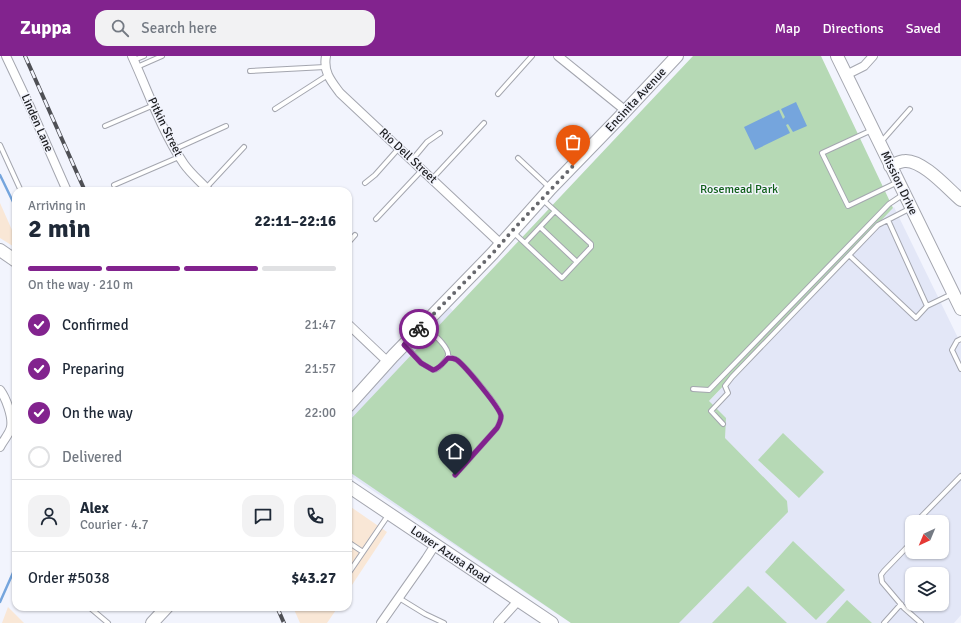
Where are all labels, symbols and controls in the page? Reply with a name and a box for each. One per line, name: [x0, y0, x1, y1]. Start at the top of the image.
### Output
search box: [95, 10, 375, 46]
text: Zuppa: [20, 16, 71, 40]
icon: search: [109, 17, 131, 39]
text: Search here: [141, 19, 217, 37]
text: Map: [775, 20, 801, 37]
text: Directions: [823, 20, 884, 37]
text: Saved: [906, 20, 941, 37]
street label: Encinita Avenue: [602, 65, 670, 135]
street label: Linden Lane: [18, 92, 56, 154]
street label: Pitkin Street: [144, 95, 186, 159]
street label: Rio Dell Street: [376, 125, 440, 187]
pin: [556, 125, 590, 166]
icon: bag: [562, 131, 584, 153]
street label: Mission Drive: [877, 149, 921, 217]
park label: Rosemead Park: [700, 182, 778, 197]
text: Arriving in: [28, 198, 86, 214]
text: 22:11–22:16: [255, 212, 336, 230]
text: 2 min: [28, 213, 91, 245]
text: On the way · 210 m: [28, 277, 133, 293]
courier: [399, 309, 439, 349]
icon: check: [28, 314, 50, 336]
text: Confirmed: [62, 316, 129, 334]
text: 21:47: [304, 317, 336, 333]
icon: bike: [408, 318, 430, 340]
icon: check: [28, 358, 50, 380]
text: Preparing: [62, 360, 125, 378]
text: 21:57: [304, 361, 336, 377]
icon: check: [28, 402, 50, 424]
text: On the way: [62, 404, 133, 422]
text: 22:00: [304, 405, 336, 421]
pin: [438, 434, 472, 475]
icon: home: [444, 440, 466, 462]
text: Delivered: [62, 448, 122, 466]
button: person: [28, 495, 70, 537]
button: chat: [242, 495, 284, 537]
button: phone: [294, 495, 336, 537]
text: Alex: [80, 499, 109, 517]
north arrow: [905, 515, 949, 559]
map controls: [905, 515, 949, 611]
text: Courier · 4.7: [80, 517, 149, 533]
street label: Lower Azusa Road: [407, 523, 493, 587]
button: layers: [905, 567, 949, 611]
text: Order #5038: [28, 569, 110, 587]
text: $43.27: [291, 569, 336, 587]

